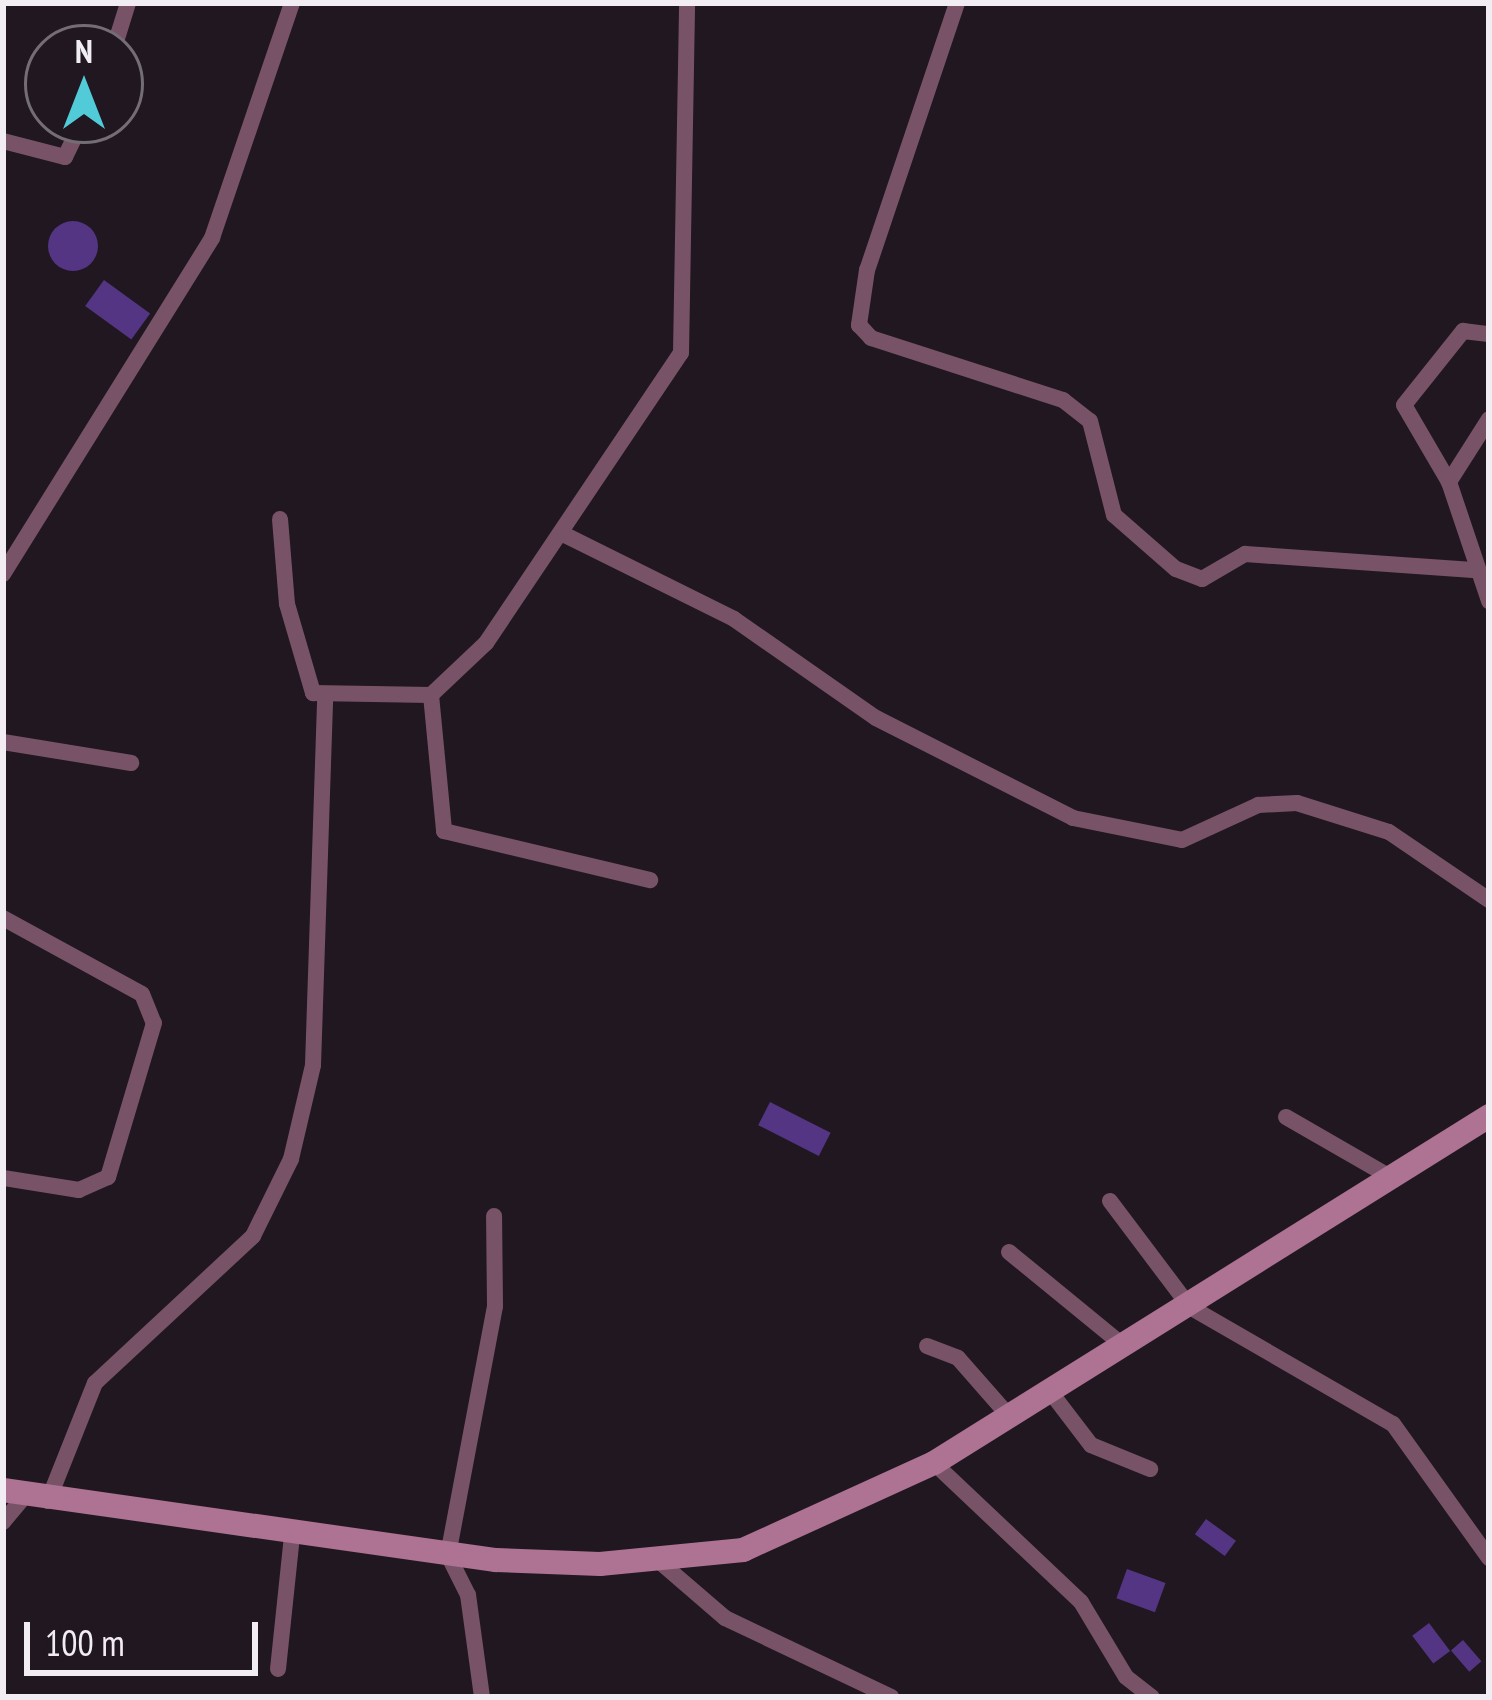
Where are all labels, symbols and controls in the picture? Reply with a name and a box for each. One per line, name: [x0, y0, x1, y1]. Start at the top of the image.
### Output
north arrow: [24, 24, 144, 144]
text: N: [75, 29, 93, 72]
scale bar: [30, 1598, 264, 1672]
text: 100 m: [45, 1619, 125, 1666]

